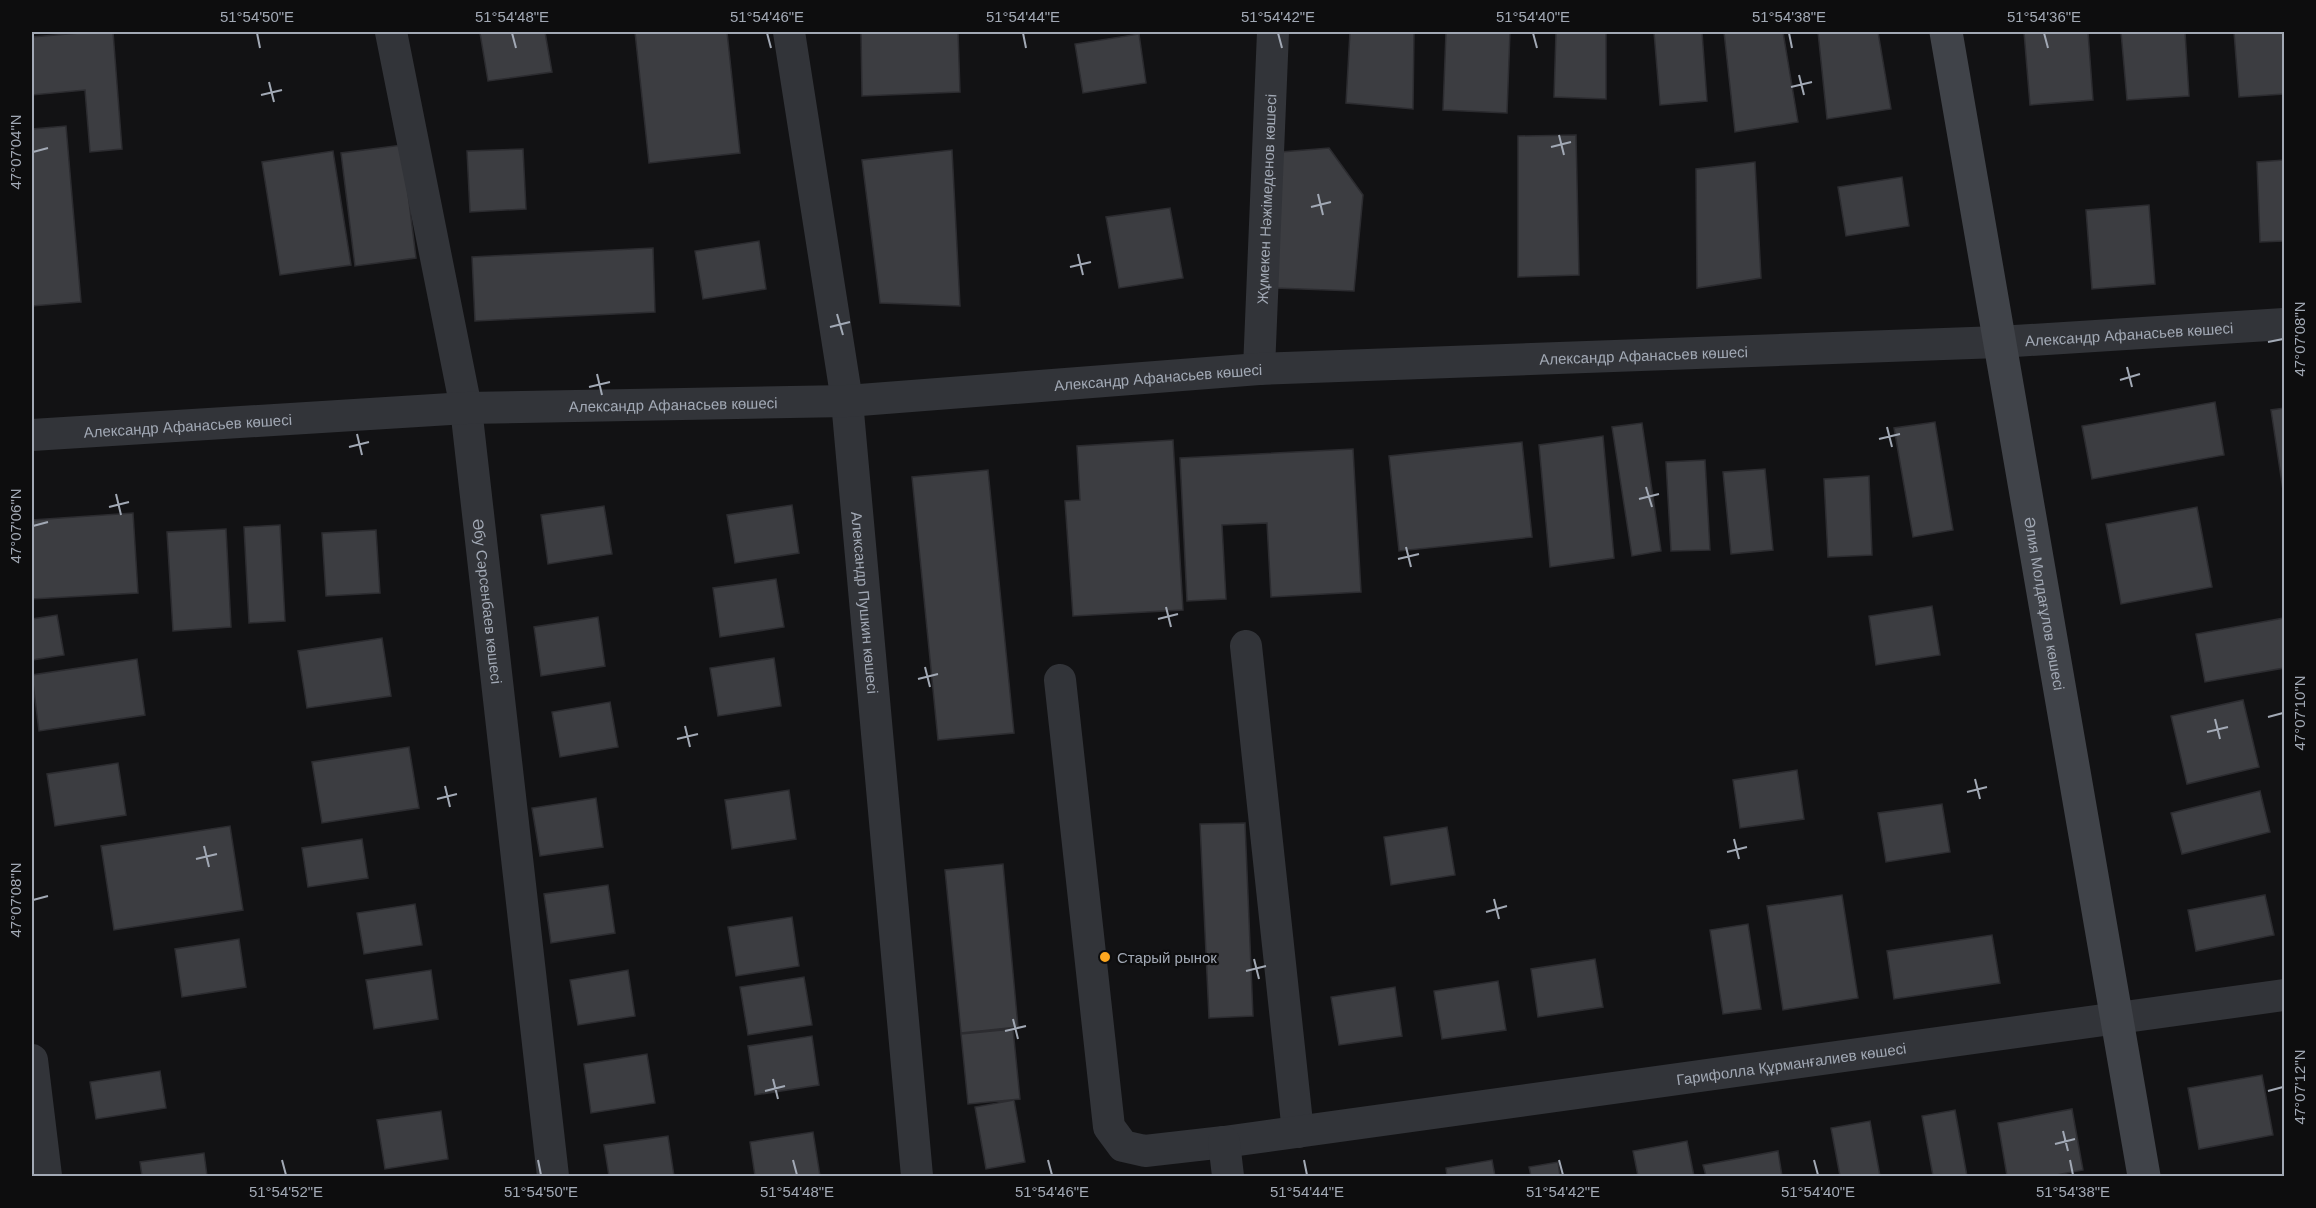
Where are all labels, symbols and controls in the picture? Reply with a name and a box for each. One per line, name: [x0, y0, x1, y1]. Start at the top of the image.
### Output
text: 51°54'50"E: [220, 8, 294, 25]
text: 51°54'48"E: [475, 8, 549, 25]
text: 51°54'46"E: [730, 8, 804, 25]
text: 51°54'44"E: [986, 8, 1060, 25]
text: 51°54'42"E: [1241, 8, 1315, 25]
text: 51°54'40"E: [1496, 8, 1570, 25]
text: 51°54'38"E: [1752, 8, 1826, 25]
text: 51°54'36"E: [2007, 8, 2081, 25]
street label: Жұмекен Нәжімеденов көшесі: [1253, 94, 1279, 305]
text: 47°07'04"N: [7, 114, 24, 190]
text: 47°07'08"N: [2291, 301, 2308, 377]
street label: Александр Афанасьев көшесі: [2024, 319, 2234, 349]
street label: Александр Афанасьев көшесі: [1539, 343, 1748, 367]
street label: Александр Афанасьев көшесі: [1053, 360, 1263, 393]
street label: Александр Афанасьев көшесі: [569, 394, 778, 415]
street label: Александр Афанасьев көшесі: [83, 410, 292, 440]
text: 47°07'06"N: [7, 488, 24, 564]
street label: Александр Пушкин көшесі: [849, 511, 882, 695]
street label: Әлия Молдағұлов көшесі: [2022, 515, 2068, 692]
street label: Әбу Сәрсенбаев көшесі: [470, 518, 506, 685]
text: 47°07'10"N: [2291, 675, 2308, 751]
text: 47°07'08"N: [7, 862, 24, 938]
place label: Старый рынок: [1117, 949, 1217, 966]
marker: Старый рынок: [1098, 950, 1112, 964]
street label: Гарифолла Құрманғалиев көшесі: [1675, 1039, 1907, 1088]
text: 47°07'12"N: [2291, 1049, 2308, 1125]
text: 51°54'52"E: [249, 1183, 323, 1200]
text: 51°54'50"E: [504, 1183, 578, 1200]
text: 51°54'48"E: [760, 1183, 834, 1200]
text: 51°54'46"E: [1015, 1183, 1089, 1200]
text: 51°54'44"E: [1270, 1183, 1344, 1200]
text: 51°54'42"E: [1526, 1183, 1600, 1200]
text: 51°54'40"E: [1781, 1183, 1855, 1200]
text: 51°54'38"E: [2036, 1183, 2110, 1200]

